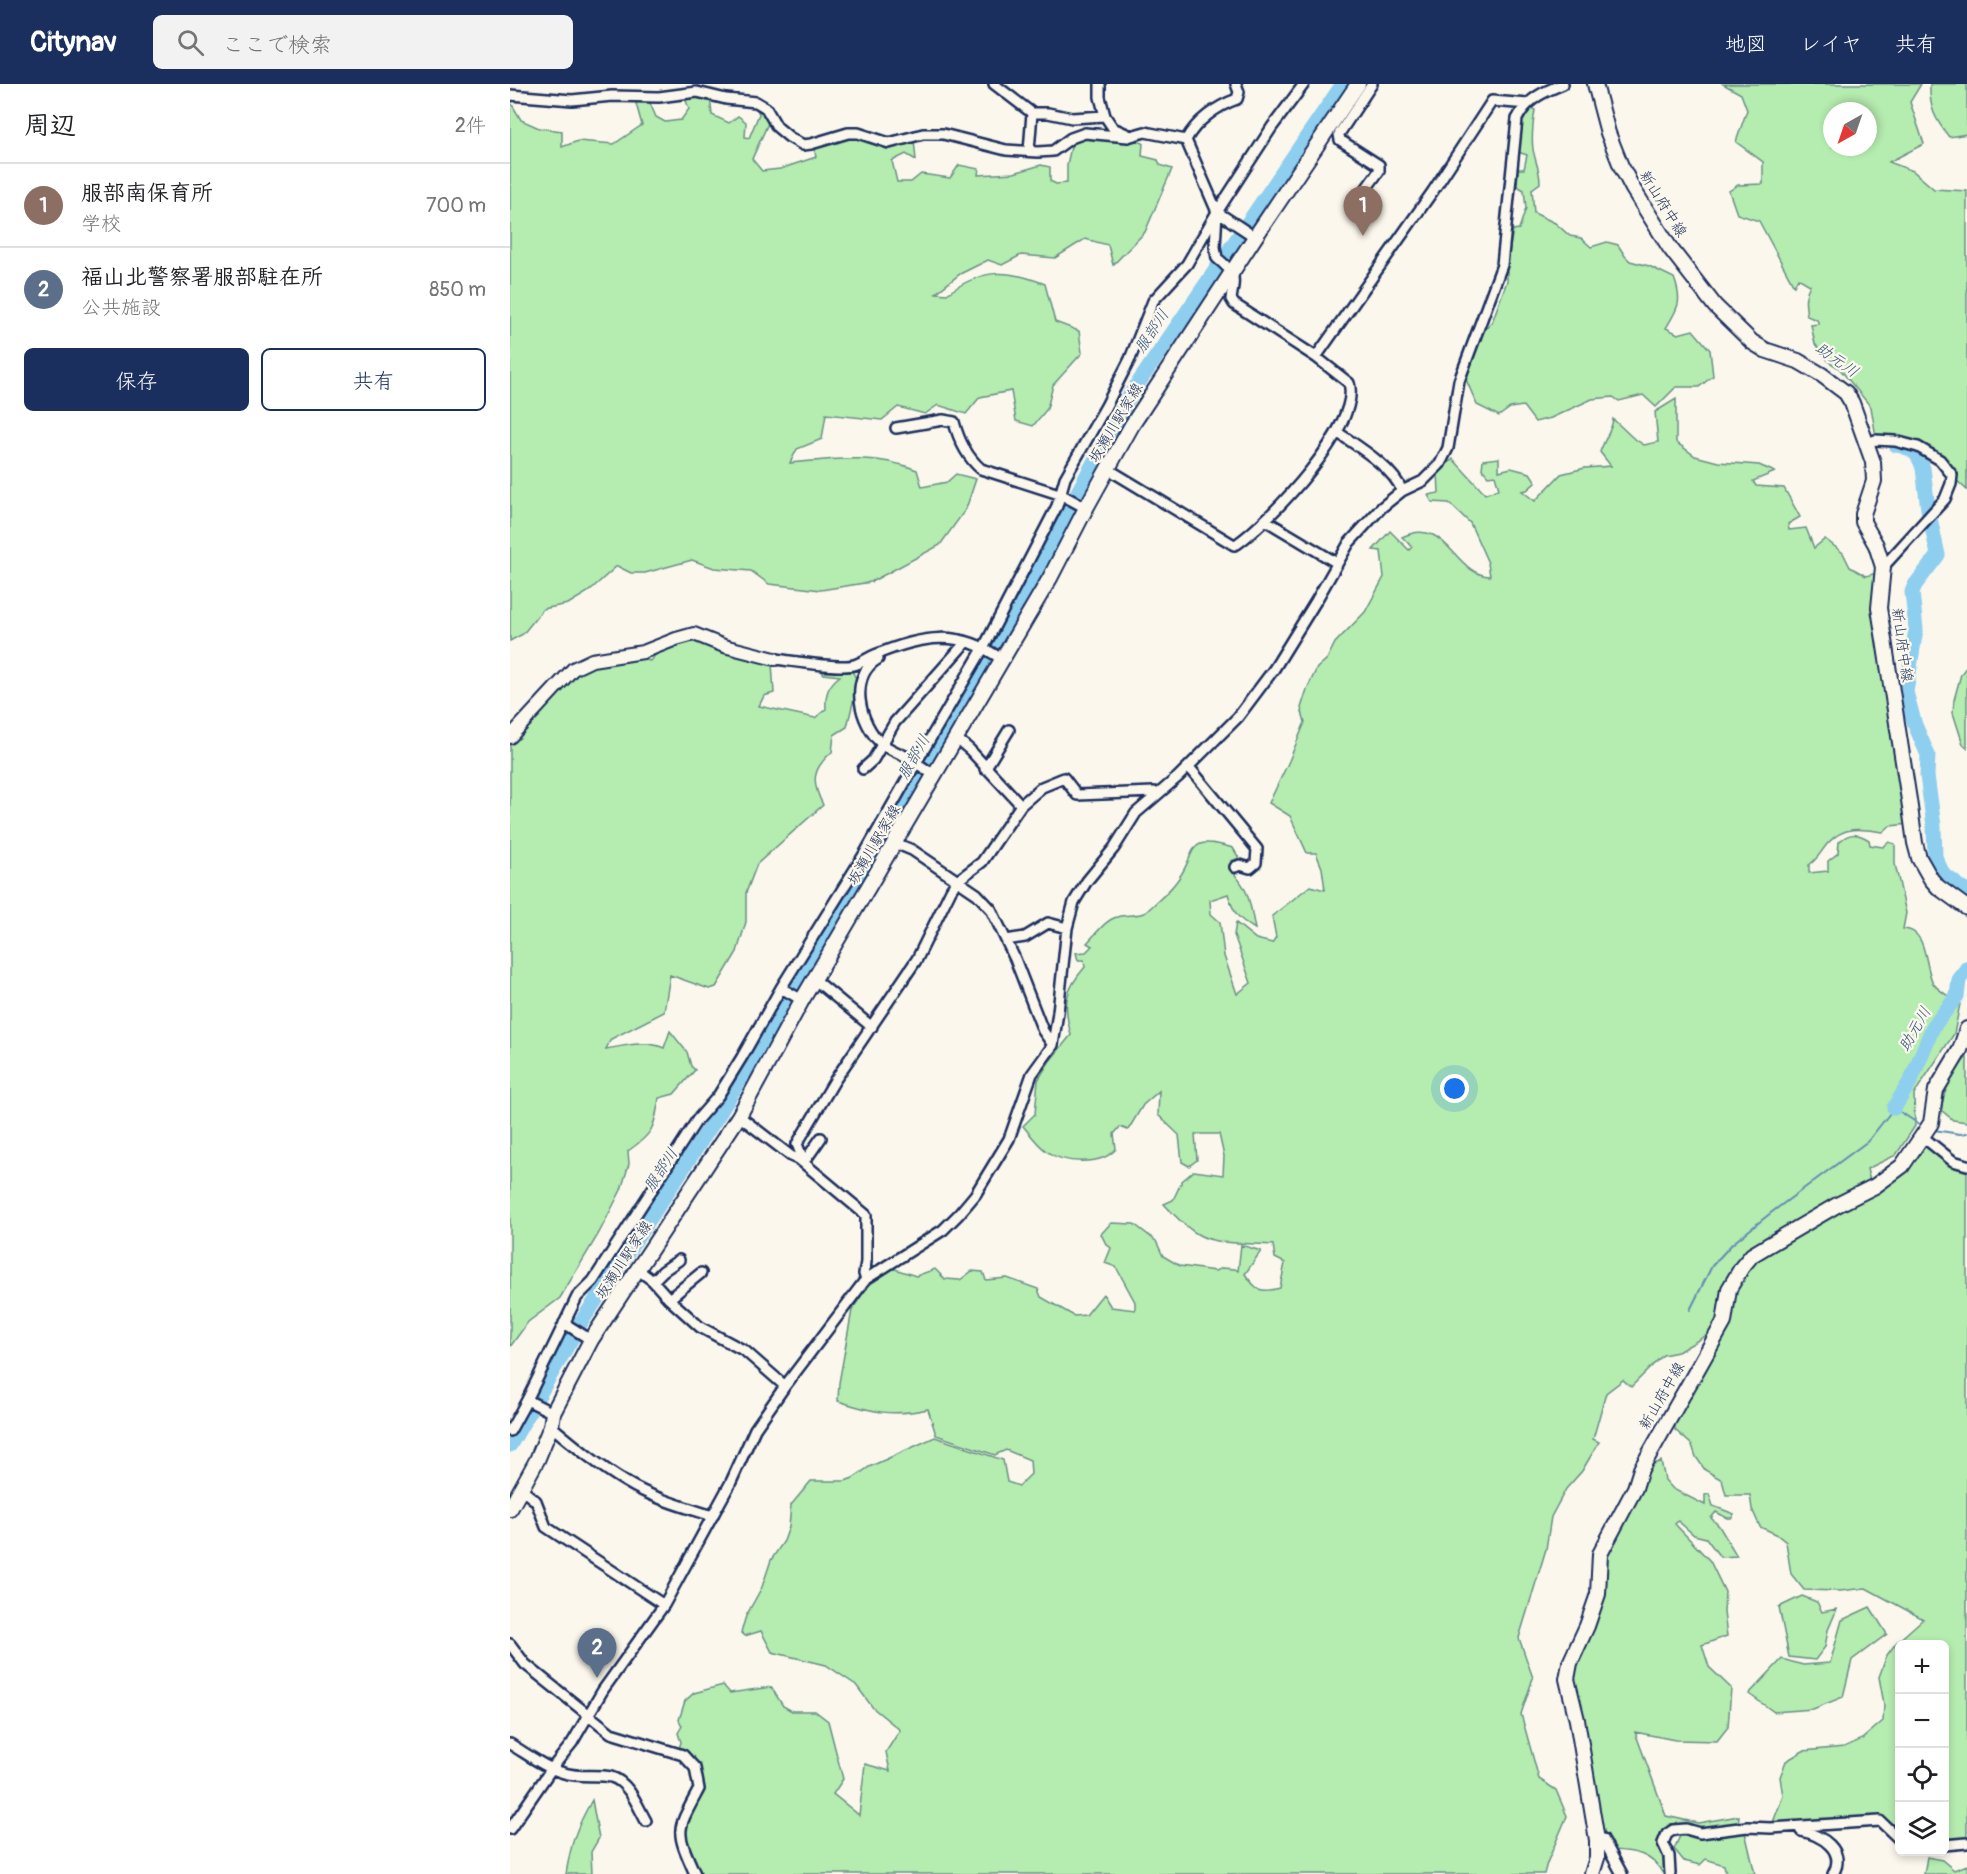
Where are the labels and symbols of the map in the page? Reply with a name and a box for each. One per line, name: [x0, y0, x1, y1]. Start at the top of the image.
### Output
north arrow: [1823, 102, 1877, 156]
street label: 新山府中線: [1635, 167, 1691, 241]
pin: 1: [1344, 186, 1382, 236]
water label: 服部川: [1130, 306, 1174, 356]
water label: 助元川: [1812, 338, 1862, 382]
street label: 坂瀬川駅家線: [1085, 380, 1147, 466]
street label: 新山府中線: [1887, 607, 1917, 683]
water label: 服部川: [893, 731, 935, 783]
street label: 坂瀬川駅家線: [843, 801, 905, 889]
water label: 助元川: [1894, 1003, 1936, 1055]
your location: [1440, 1074, 1469, 1103]
water label: 服部川: [640, 1144, 682, 1196]
street label: 坂瀬川駅家線: [592, 1217, 656, 1303]
street label: 新山府中線: [1635, 1359, 1689, 1433]
pin: 2: [578, 1628, 616, 1678]

